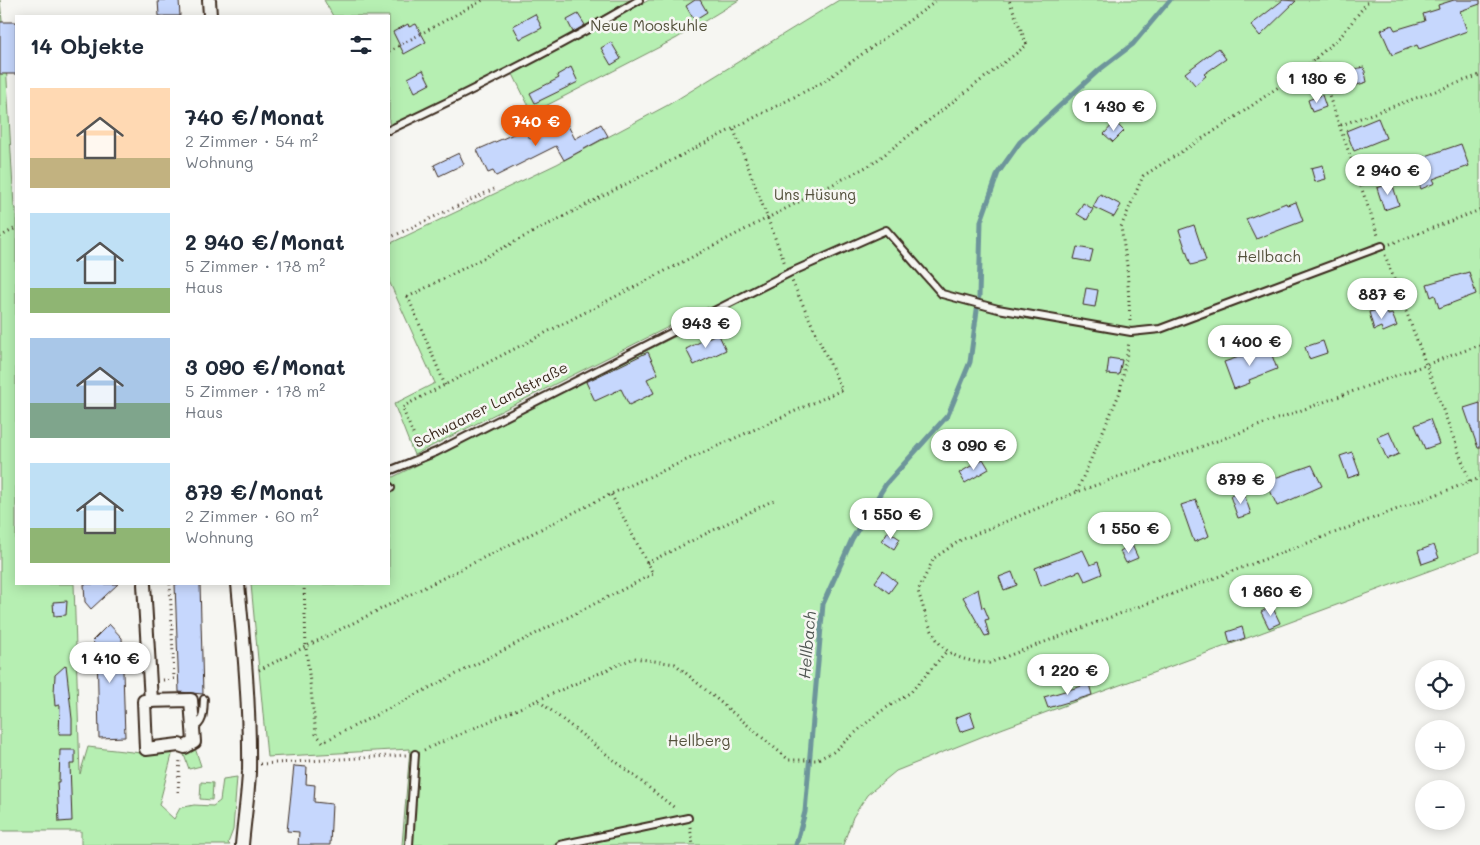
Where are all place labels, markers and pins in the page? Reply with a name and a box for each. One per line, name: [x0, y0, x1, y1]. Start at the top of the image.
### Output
pin: 1 130 €: [1271, 62, 1363, 104]
pin: 1 430 €: [1068, 90, 1160, 132]
pin: 740 €: [501, 104, 571, 147]
pin: 2 940 €: [1342, 154, 1434, 196]
pin: 887 €: [1347, 278, 1417, 320]
pin: 943 €: [671, 306, 741, 349]
pin: 1 400 €: [1204, 324, 1296, 367]
pin: 3 090 €: [928, 428, 1020, 471]
pin: 879 €: [1206, 462, 1276, 505]
pin: 1 550 €: [845, 498, 937, 540]
pin: 1 550 €: [1083, 512, 1175, 554]
pin: 1 860 €: [1225, 574, 1317, 617]
pin: 1 410 €: [64, 642, 156, 684]
pin: 1 220 €: [1022, 654, 1114, 696]

